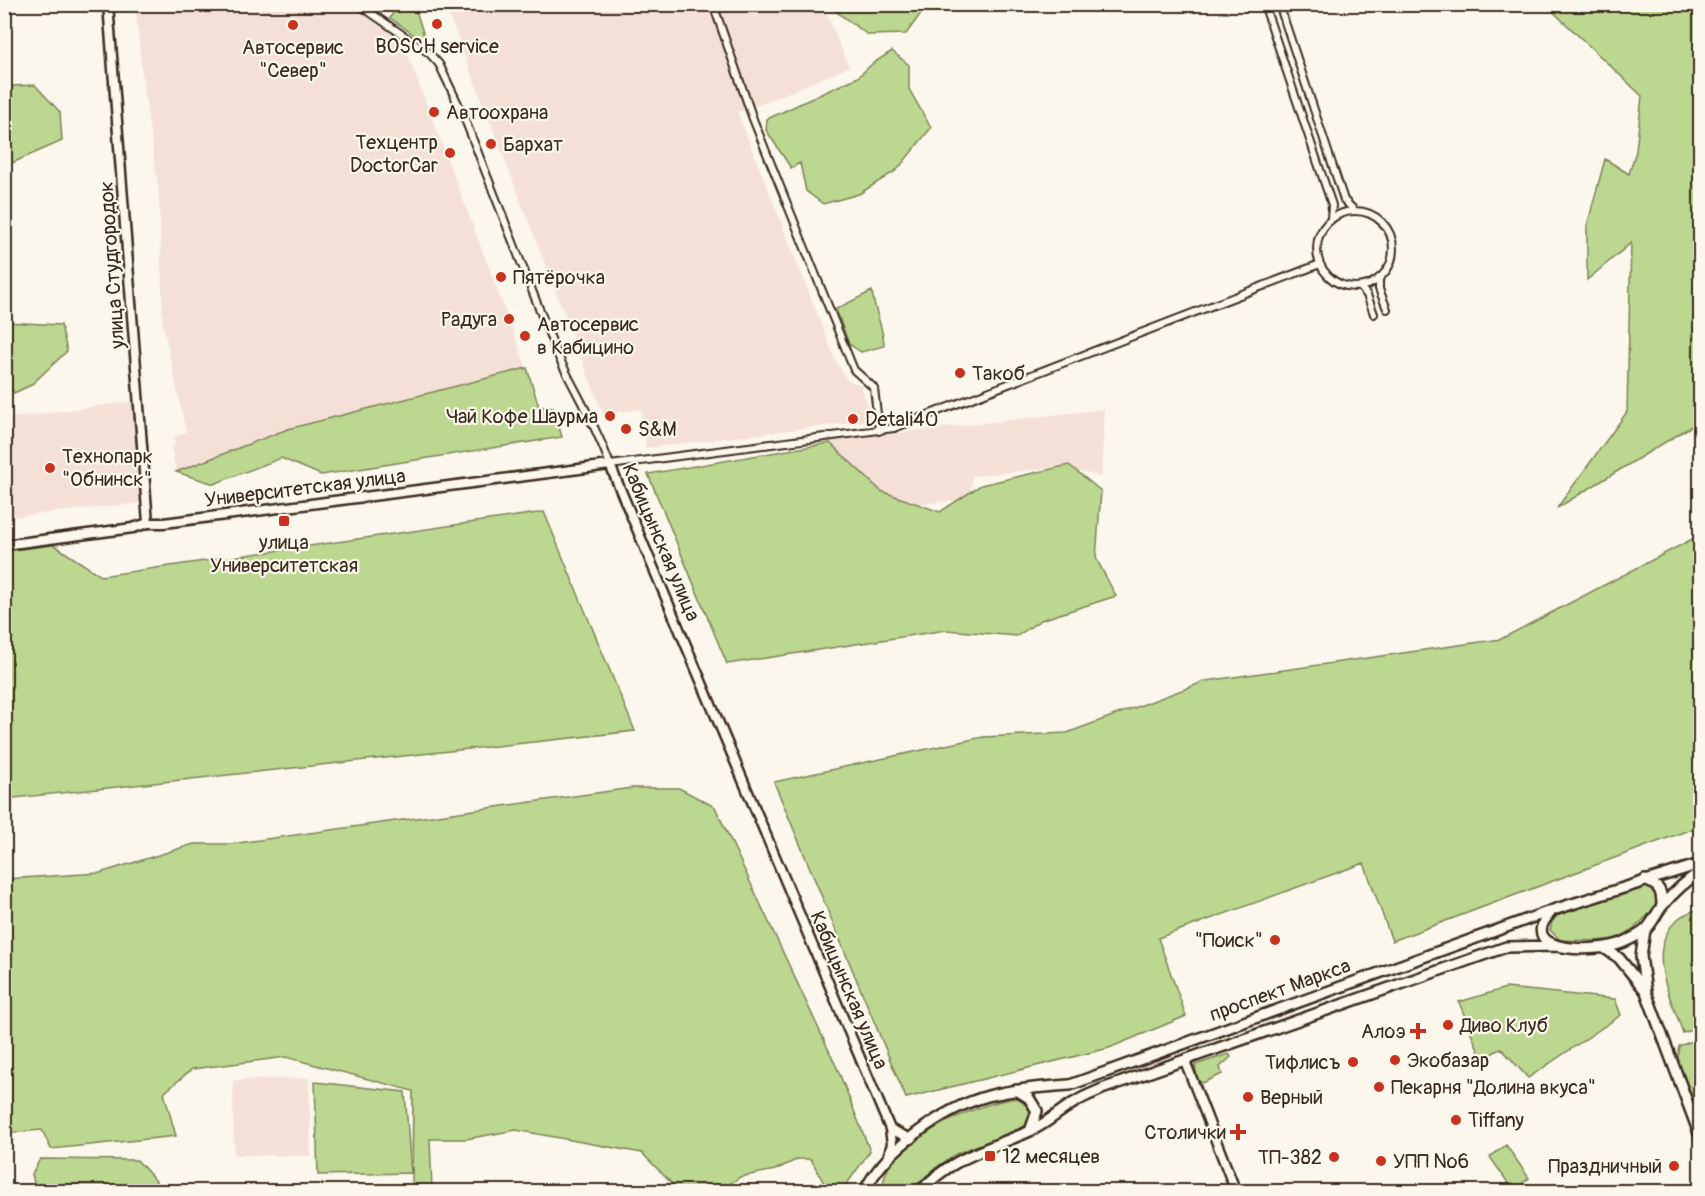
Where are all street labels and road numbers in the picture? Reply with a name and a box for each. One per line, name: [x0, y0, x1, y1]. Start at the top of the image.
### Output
street label: улица Студгородок: [94, 180, 130, 351]
street label: Кабицынская улица: [616, 459, 706, 625]
street label: Университетская улица: [203, 463, 407, 513]
street label: Кабицынская улица: [804, 907, 894, 1073]
street label: проспект Маркса: [1206, 953, 1354, 1027]

